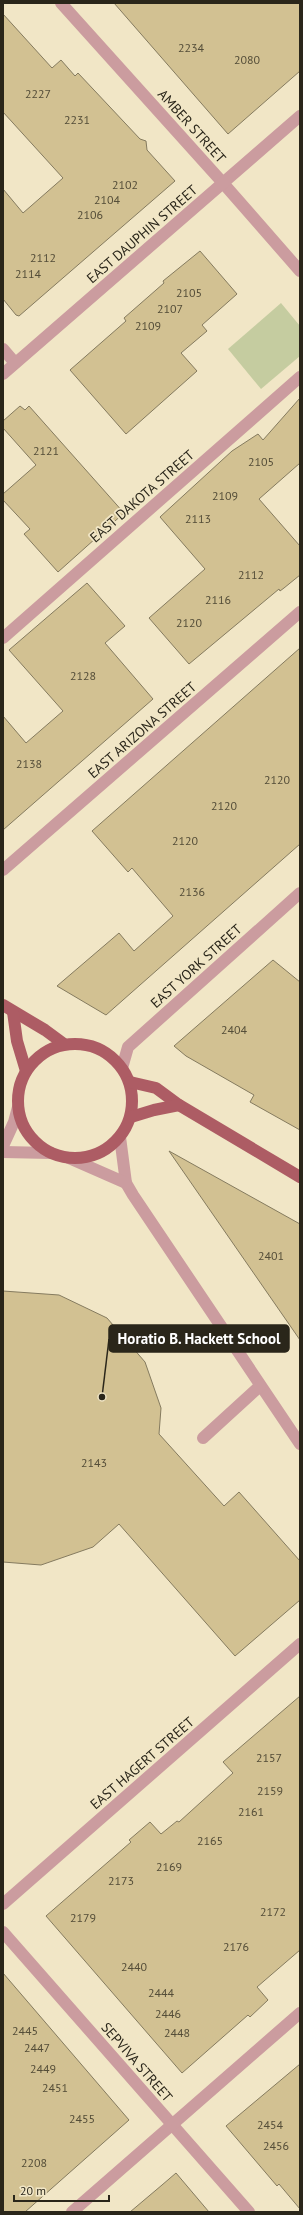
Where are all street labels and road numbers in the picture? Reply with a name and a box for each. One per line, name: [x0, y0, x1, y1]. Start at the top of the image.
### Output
street label: AMBER STREET: [154, 85, 230, 167]
street label: EAST DAUPHIN STREET: [83, 181, 201, 287]
street label: EAST DAKOTA STREET: [86, 446, 198, 546]
street label: EAST ARIZONA STREET: [84, 678, 200, 782]
street label: EAST YORK STREET: [147, 920, 246, 1012]
street label: EAST HAGERT STREET: [86, 1713, 198, 1813]
street label: SEPVIVA STREET: [97, 2018, 177, 2106]

